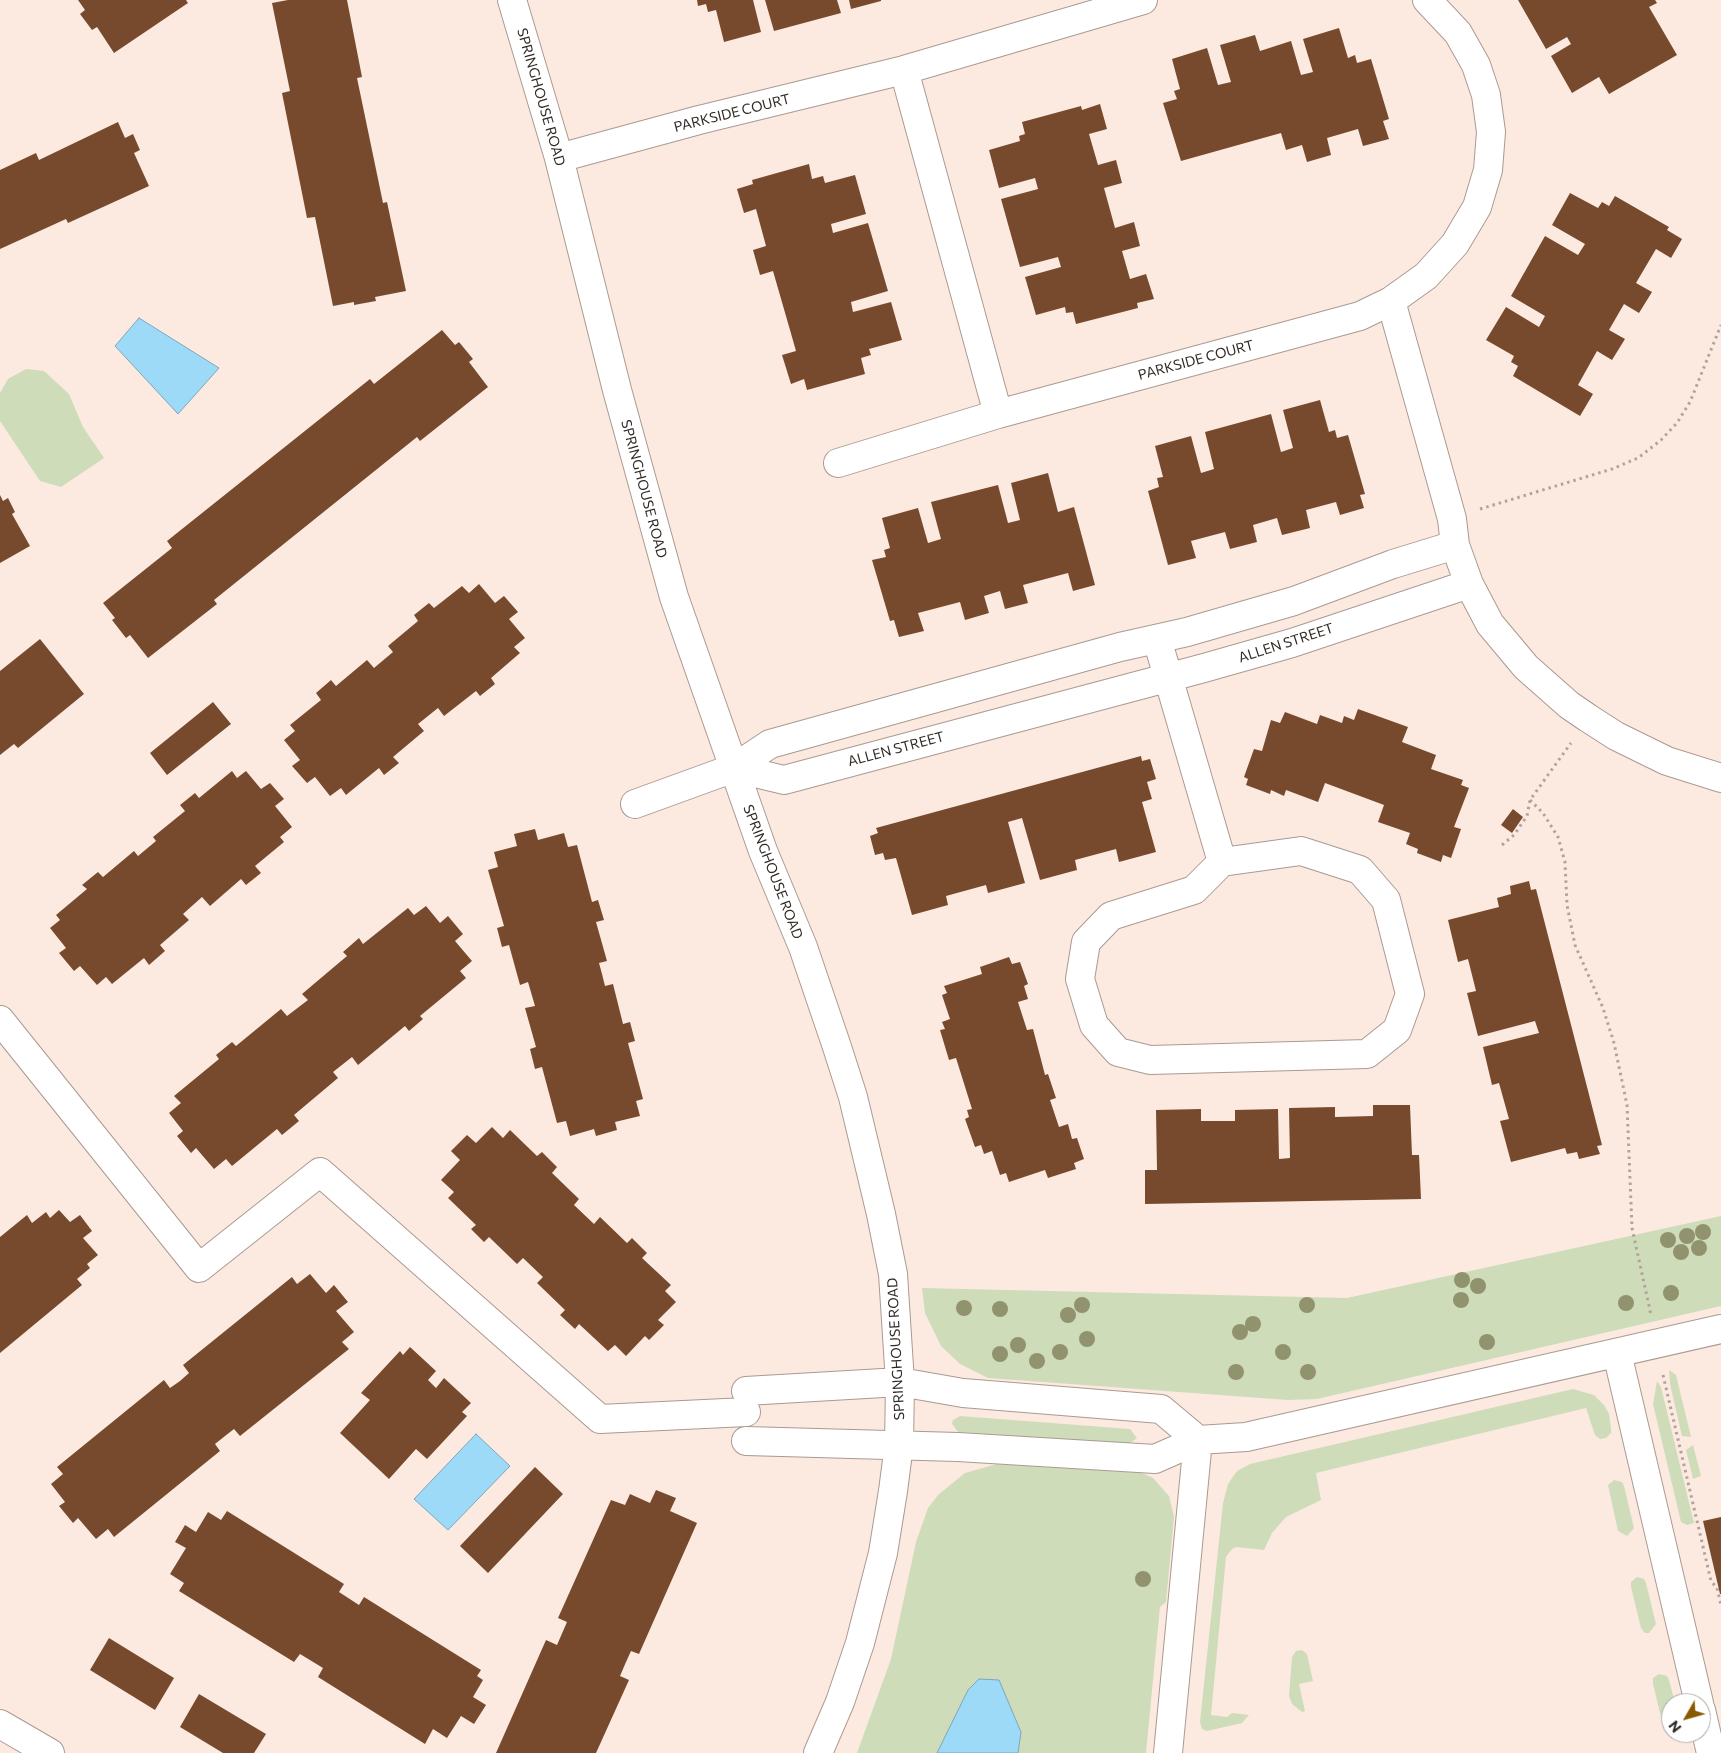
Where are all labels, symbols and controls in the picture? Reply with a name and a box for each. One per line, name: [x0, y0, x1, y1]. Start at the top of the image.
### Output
street label: SPRINGHOUSE ROAD: [513, 26, 569, 168]
street label: PARKSIDE COURT: [672, 90, 792, 136]
street label: PARKSIDE COURT: [1136, 336, 1256, 384]
street label: SPRINGHOUSE ROAD: [617, 418, 671, 560]
street label: ALLEN STREET: [1236, 620, 1336, 666]
street label: ALLEN STREET: [846, 728, 946, 770]
street label: SPRINGHOUSE ROAD: [740, 802, 806, 942]
street label: SPRINGHOUSE ROAD: [884, 1277, 908, 1421]
north arrow: [1661, 1693, 1711, 1743]
text: N: [1665, 1718, 1685, 1736]

